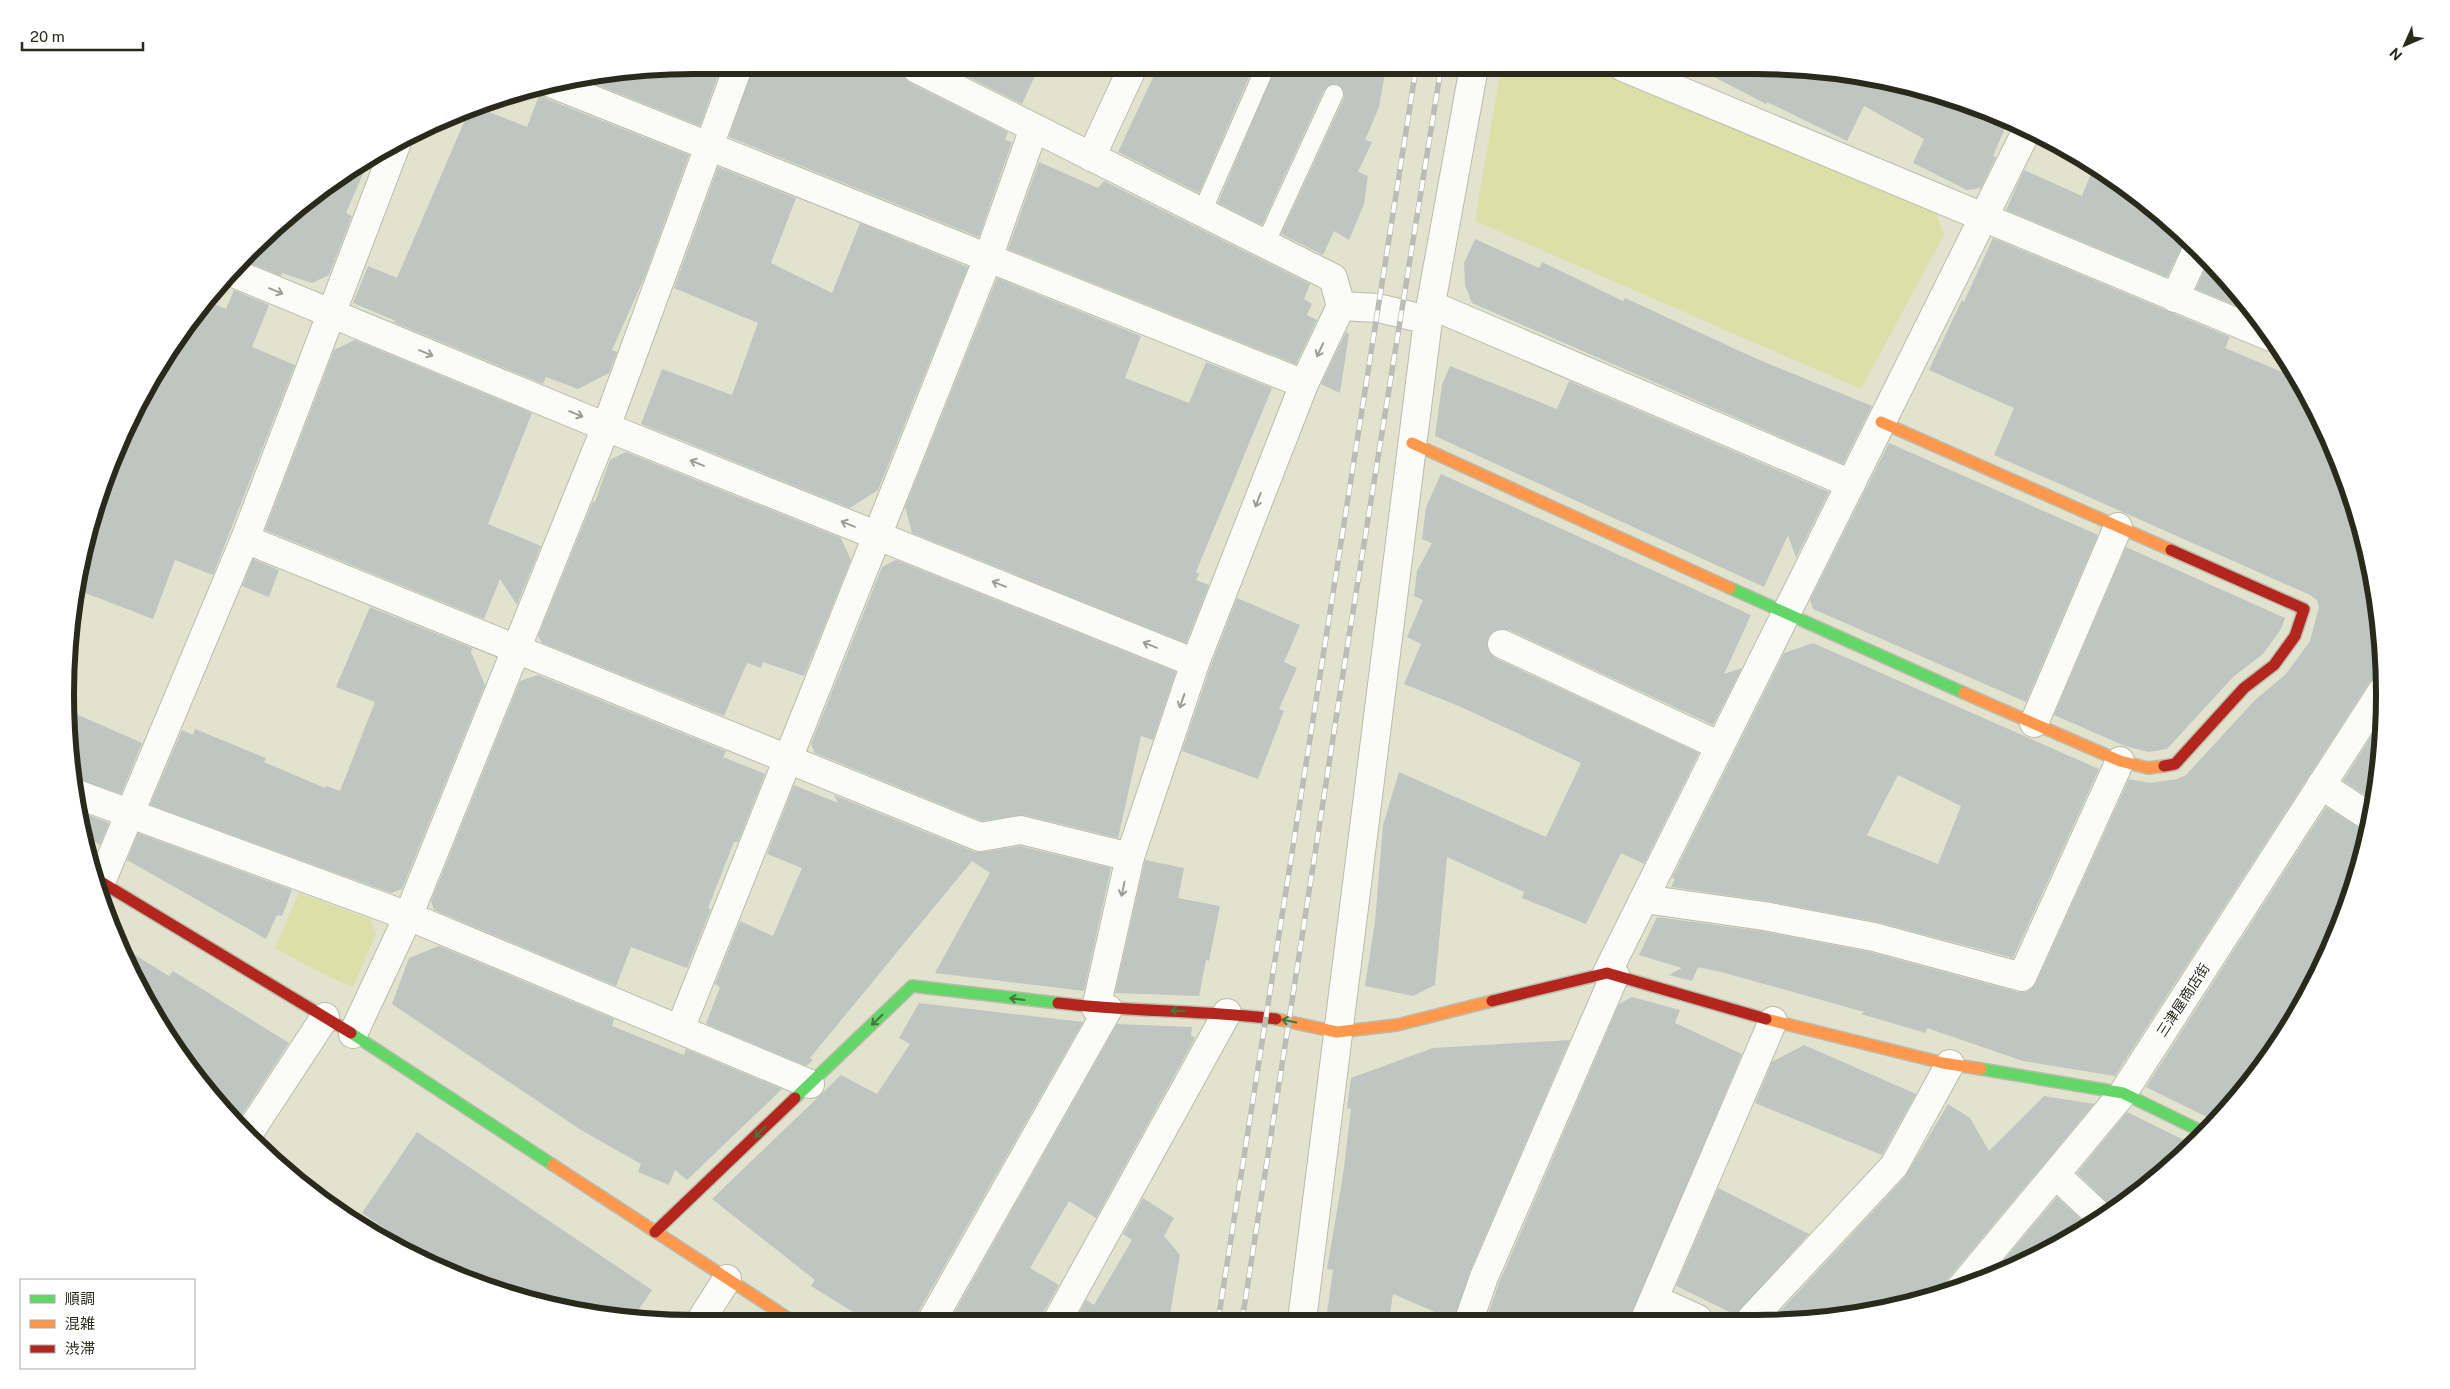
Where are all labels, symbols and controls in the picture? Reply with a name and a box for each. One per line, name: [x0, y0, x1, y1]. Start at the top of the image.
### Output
scale bar: [22, 20, 144, 52]
north arrow: [2380, 20, 2430, 70]
text: 20 m: [30, 28, 65, 45]
text: N: [2386, 45, 2405, 64]
one-way arrow: [268, 286, 283, 296]
one-way arrow: [1315, 342, 1324, 357]
one-way arrow: [418, 348, 433, 358]
one-way arrow: [568, 410, 583, 420]
one-way arrow: [690, 458, 705, 467]
one-way arrow: [1253, 492, 1262, 507]
one-way arrow: [841, 518, 856, 528]
one-way arrow: [992, 579, 1007, 588]
one-way arrow: [1142, 639, 1157, 648]
one-way arrow: [1177, 693, 1186, 708]
one-way arrow: [1117, 881, 1127, 897]
street label: 三津屋商店街: [2153, 960, 2213, 1040]
one-way arrow: [1009, 993, 1025, 1003]
one-way arrow: [1171, 1007, 1187, 1016]
one-way arrow: [871, 1014, 883, 1026]
one-way arrow: [1282, 1016, 1298, 1025]
one-way arrow: [753, 1126, 766, 1138]
legend: [20, 1279, 195, 1369]
text: 順調: [65, 1290, 95, 1307]
text: 混雑: [65, 1315, 95, 1332]
text: 渋滞: [65, 1340, 95, 1357]

